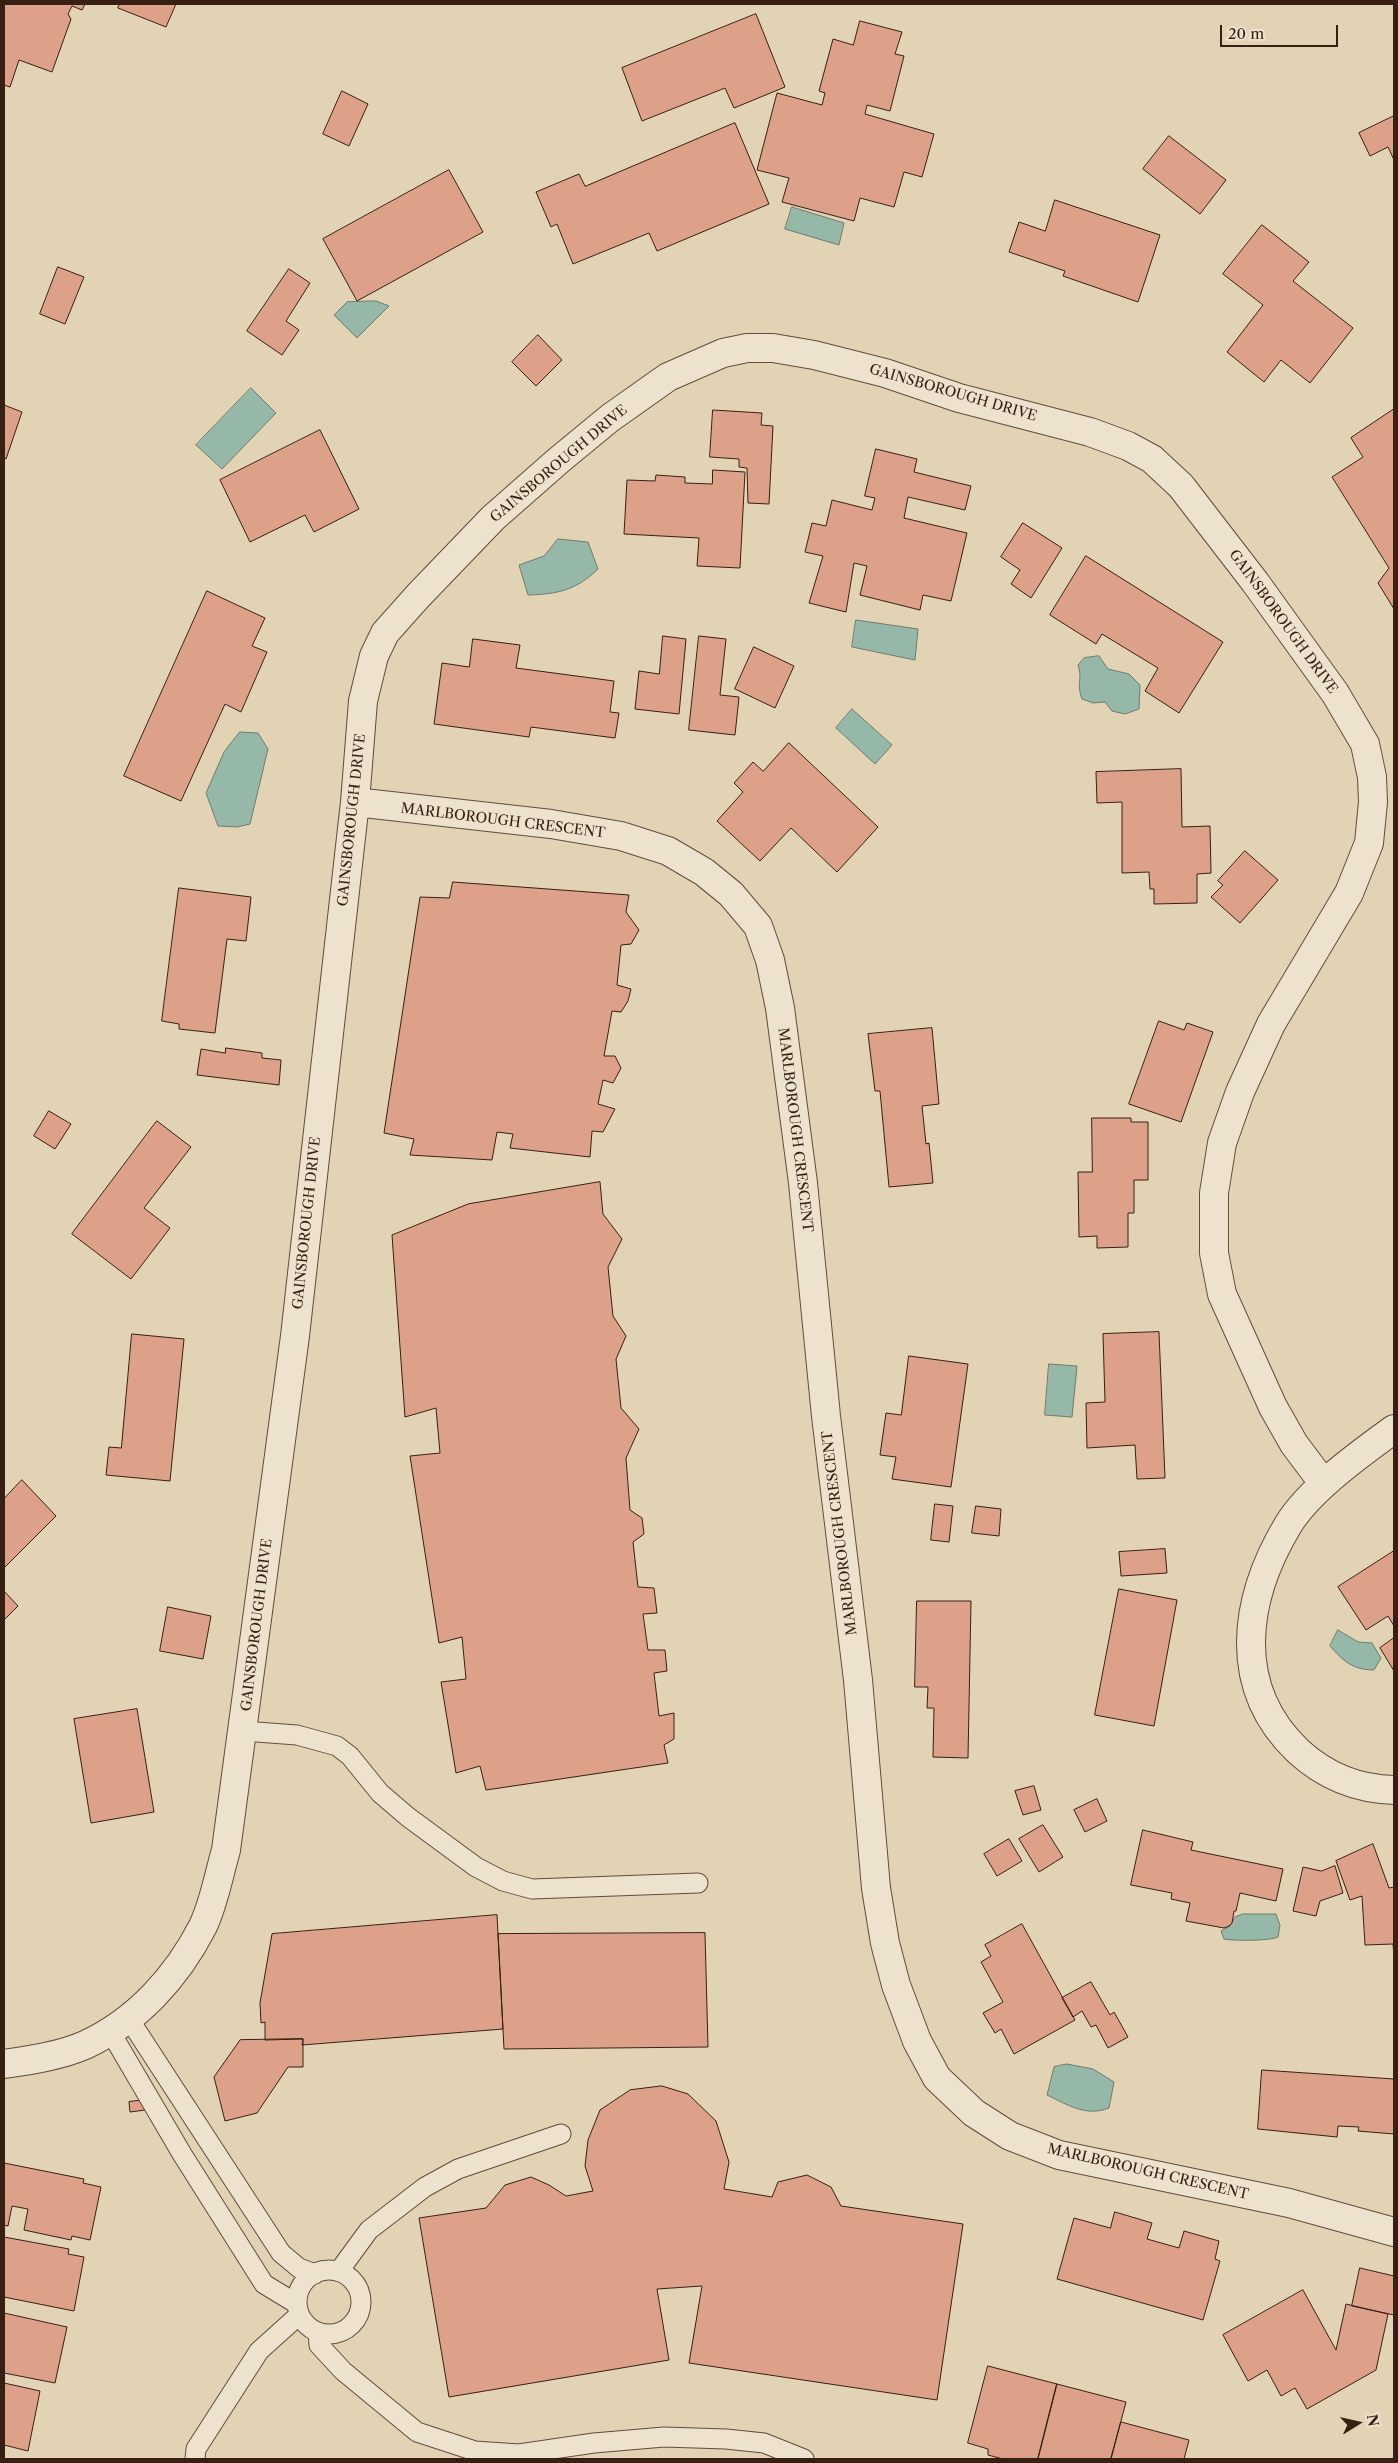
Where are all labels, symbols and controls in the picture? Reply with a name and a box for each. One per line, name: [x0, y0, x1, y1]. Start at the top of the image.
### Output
scale bar: [1223, 15, 1340, 47]
text: 20 m: [1228, 24, 1264, 43]
street label: GAINSBOROUGH DRIVE: [867, 361, 1039, 425]
street label: GAINSBOROUGH DRIVE: [487, 402, 631, 526]
street label: GAINSBOROUGH DRIVE: [1225, 547, 1341, 697]
street label: GAINSBOROUGH DRIVE: [335, 733, 369, 907]
street label: MARLBOROUGH CRESCENT: [400, 800, 606, 842]
street label: MARLBOROUGH CRESCENT: [774, 1027, 816, 1233]
street label: GAINSBOROUGH DRIVE: [290, 1136, 324, 1310]
street label: MARLBOROUGH CRESCENT: [819, 1430, 861, 1636]
street label: GAINSBOROUGH DRIVE: [238, 1538, 276, 1712]
street label: MARLBOROUGH CRESCENT: [1046, 2141, 1250, 2203]
north arrow: [1333, 2398, 1383, 2448]
text: N: [1363, 2413, 1383, 2428]

